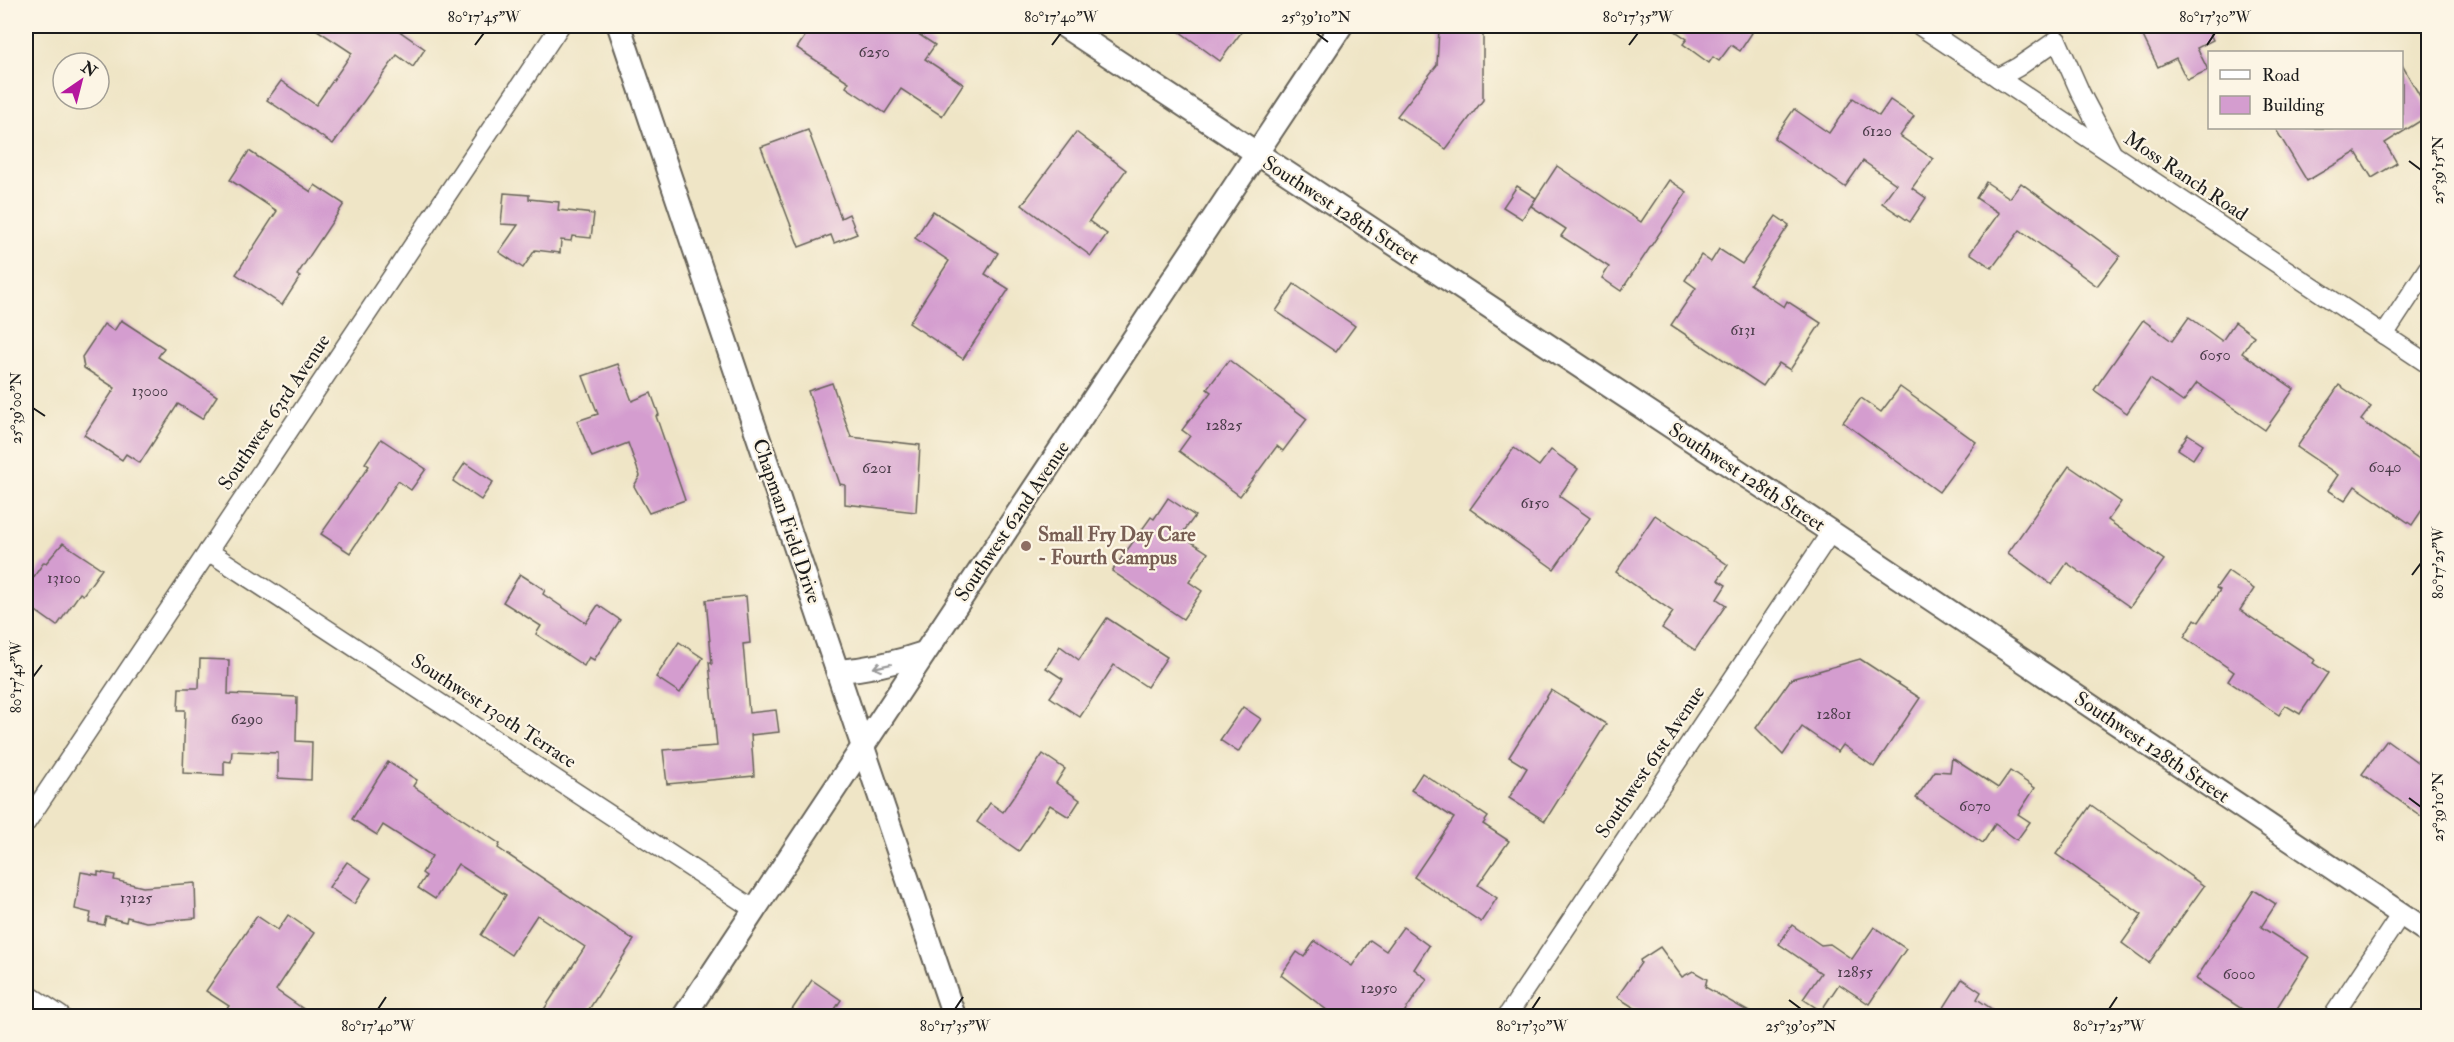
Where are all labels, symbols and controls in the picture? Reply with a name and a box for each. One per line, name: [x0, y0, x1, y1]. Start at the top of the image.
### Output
text: 80°17'45"W: [448, 8, 521, 27]
text: 80°17'40"W: [1024, 8, 1099, 27]
text: 25°39'10"N: [1281, 8, 1351, 27]
text: 80°17'35"W: [1603, 8, 1674, 27]
text: 80°17'30"W: [2179, 8, 2251, 27]
house number: 6250: [858, 42, 890, 62]
north arrow: [51, 51, 111, 111]
legend: [2208, 51, 2403, 129]
text: N: [77, 57, 101, 82]
text: Road: [2262, 64, 2300, 87]
text: Building: [2262, 94, 2325, 117]
house number: 6120: [1862, 121, 1892, 141]
street label: Moss Ranch Road: [2119, 125, 2253, 227]
text: 25°39'15"N: [2429, 135, 2448, 204]
street label: Southwest 128th Street: [1258, 150, 1425, 270]
house number: 6131: [1730, 320, 1756, 340]
street label: Southwest 63rd Avenue: [212, 329, 336, 495]
house number: 6050: [2199, 345, 2231, 365]
text: 25°39'00"N: [7, 371, 26, 444]
house number: 13000: [132, 381, 168, 401]
house number: 12825: [1206, 415, 1242, 435]
street label: Southwest 128th Street: [1664, 417, 1831, 537]
street label: Chapman Field Drive: [746, 435, 827, 607]
street label: Southwest 62nd Avenue: [949, 436, 1075, 606]
house number: 6040: [2368, 457, 2402, 477]
house number: 6201: [862, 458, 892, 478]
house number: 6150: [1521, 493, 1549, 513]
place label: Small Fry Day Care - Fourth Campus: [1038, 522, 1196, 571]
text: 80°17'25"W: [2429, 526, 2448, 599]
marker: Small Fry Day Care - Fourth Campus: [1019, 539, 1033, 553]
house number: 13100: [47, 568, 81, 588]
text: 80°17'45"W: [7, 640, 26, 713]
street label: Southwest 130th Terrace: [407, 648, 581, 774]
one-way arrow: [872, 660, 891, 672]
street label: Southwest 61st Avenue: [1590, 681, 1710, 843]
street label: Southwest 128th Street: [2070, 686, 2235, 809]
house number: 12801: [1816, 704, 1852, 724]
house number: 6290: [231, 709, 263, 729]
text: 25°39'10"N: [2429, 772, 2448, 842]
house number: 6070: [1959, 796, 1991, 816]
house number: 13125: [120, 888, 152, 908]
house number: 12855: [1837, 962, 1873, 982]
house number: 6000: [2223, 964, 2255, 984]
house number: 12950: [1360, 978, 1398, 998]
text: 80°17'40"W: [341, 1017, 416, 1036]
text: 80°17'35"W: [920, 1017, 991, 1036]
text: 80°17'30"W: [1496, 1017, 1568, 1036]
text: 25°39'05"N: [1766, 1017, 1837, 1036]
text: 80°17'25"W: [2073, 1017, 2146, 1036]

